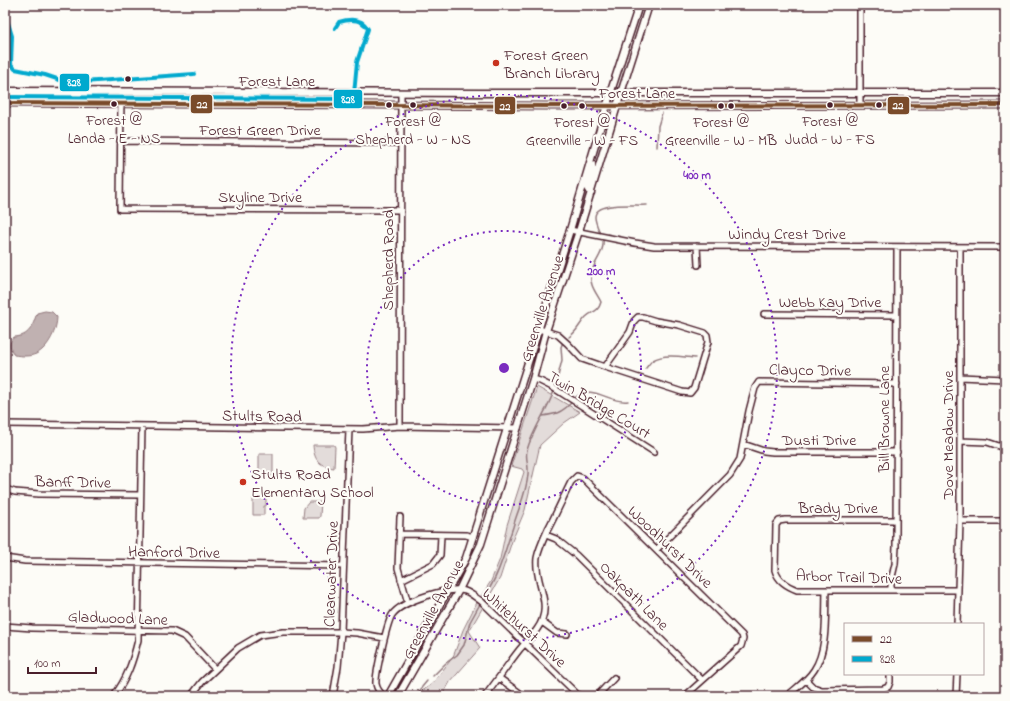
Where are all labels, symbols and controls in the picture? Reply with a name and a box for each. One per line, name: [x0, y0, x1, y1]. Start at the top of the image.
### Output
place label: Forest Green Branch Library: [503, 44, 600, 86]
marker: Forest Green Branch Library: [491, 58, 501, 68]
street label: Forest Lane: [238, 70, 316, 94]
line badge: 828: [59, 73, 90, 92]
unlabelled marker: [123, 74, 133, 84]
text: 828: [66, 75, 82, 91]
street label: Forest Lane: [598, 82, 676, 106]
line badge: 828: [333, 89, 363, 109]
text: 828: [340, 92, 356, 108]
line badge: 22: [190, 94, 213, 114]
line badge: 22: [494, 96, 516, 115]
line badge: 22: [887, 96, 910, 115]
text: 22: [196, 97, 208, 113]
text: 22: [892, 98, 904, 114]
marker: Forest @ Landa - E - NS: [109, 99, 119, 109]
text: 22: [499, 99, 511, 115]
unlabelled marker: [384, 100, 394, 110]
marker: Forest @ Shepherd - W - NS: [408, 100, 418, 110]
marker: Forest @ Judd - W - FS: [825, 100, 835, 110]
unlabelled marker: [874, 100, 884, 110]
unlabelled marker: [559, 101, 569, 111]
marker: Forest @ Greenville - W - FS: [577, 101, 587, 111]
marker: Forest @ Greenville - W - MB: [716, 101, 726, 111]
unlabelled marker: [726, 101, 736, 111]
place label: Forest @ Landa - E - NS: [68, 110, 161, 150]
place label: Forest @ Shepherd - W - NS: [355, 111, 471, 151]
place label: Forest @ Judd - W - FS: [785, 111, 875, 151]
place label: Forest @ Greenville - W - FS: [526, 112, 639, 152]
place label: Forest @ Greenville - W - MB: [665, 112, 777, 152]
street label: Forest Green Drive: [198, 119, 322, 143]
text: 400 m: [682, 167, 711, 185]
street label: Skyline Drive: [218, 186, 303, 210]
street label: Shepherd Road: [377, 210, 401, 310]
street label: Windy Crest Drive: [728, 223, 847, 247]
street label: Greenville Avenue: [514, 251, 572, 365]
text: 200 m: [586, 263, 616, 281]
street label: Webb Kay Drive: [779, 291, 882, 315]
street label: Clayco Drive: [769, 358, 852, 384]
centre of rings: [497, 361, 511, 375]
street label: Bill Browne Lane: [873, 365, 897, 473]
street label: Twin Bridge Court: [543, 366, 655, 446]
street label: Dove Meadow Drive: [937, 370, 961, 500]
street label: Stults Road: [222, 404, 302, 430]
street label: Dusti Drive: [781, 429, 857, 453]
place label: Stults Road Elementary School: [251, 463, 374, 505]
street label: Banff Drive: [34, 470, 112, 496]
marker: Stults Road Elementary School: [238, 477, 248, 487]
street label: Brady Drive: [797, 497, 879, 521]
street label: Woodhurst Drive: [621, 500, 718, 595]
street label: Clearwater Drive: [318, 520, 346, 628]
street label: Hanford Drive: [128, 540, 221, 566]
street label: Greenville Avenue: [396, 555, 471, 664]
street label: Oakpath Lane: [593, 556, 675, 637]
street label: Arbor Trail Drive: [795, 564, 903, 592]
street label: Whitehurst Drive: [476, 583, 572, 675]
street label: Gladwood Lane: [68, 605, 169, 633]
legend: [844, 623, 984, 675]
text: 22: [880, 631, 892, 649]
scale bar: [28, 649, 96, 675]
text: 828: [880, 651, 895, 669]
text: 100 m: [34, 655, 61, 673]

